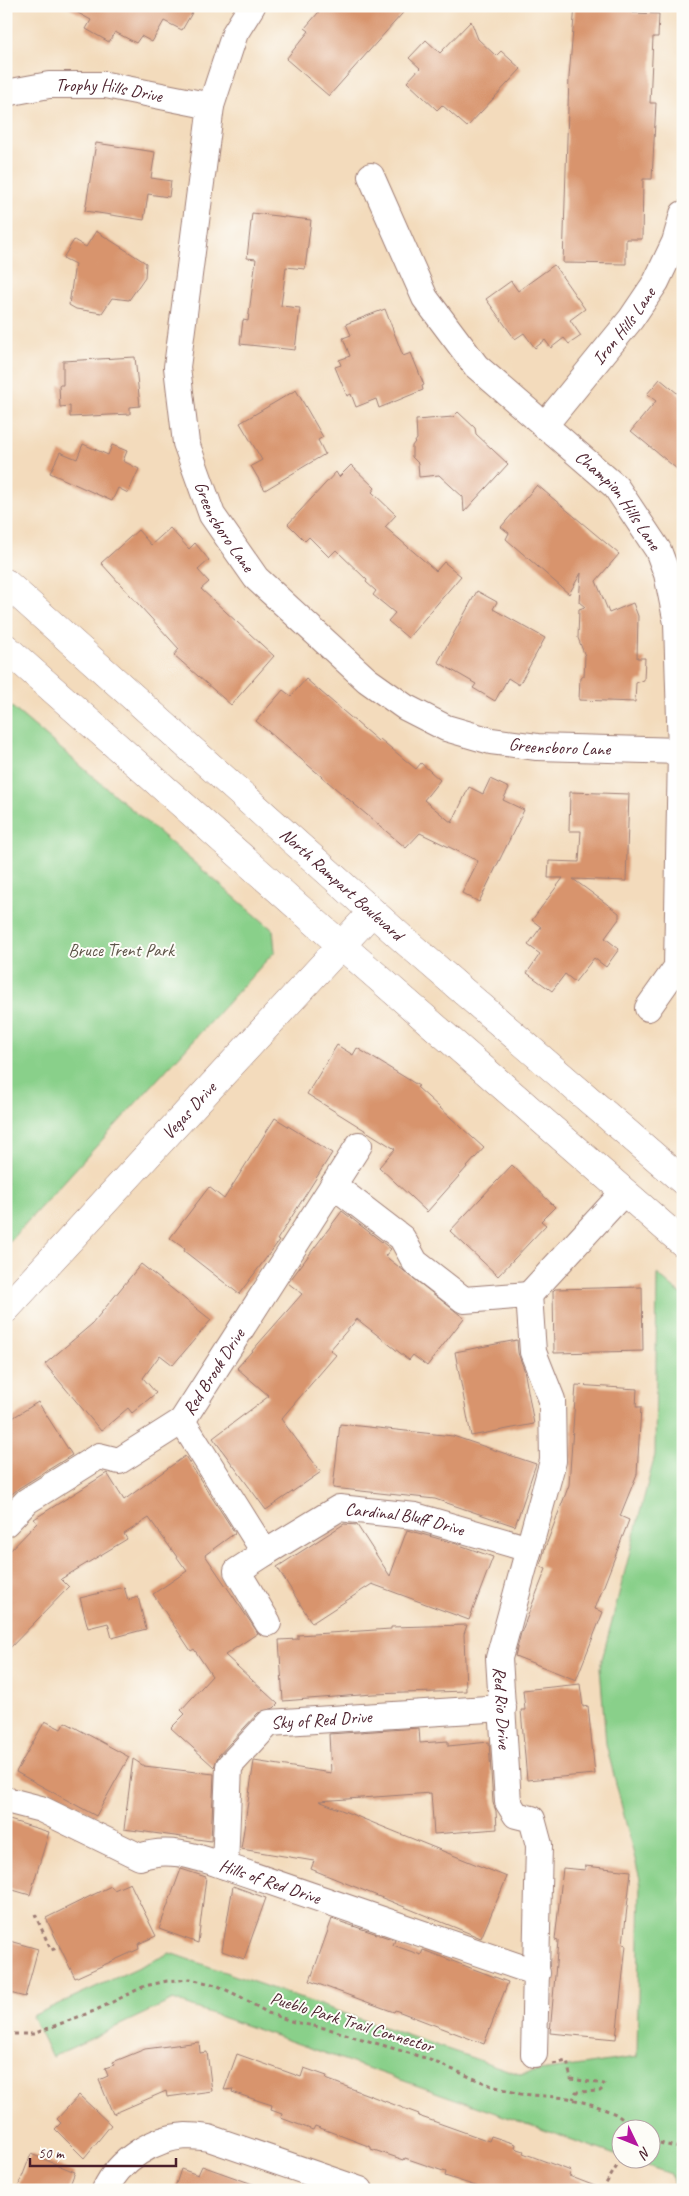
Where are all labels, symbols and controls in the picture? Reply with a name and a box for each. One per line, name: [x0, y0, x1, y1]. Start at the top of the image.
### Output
street label: Trophy Hills Drive: [56, 74, 165, 107]
street label: Iron Hills Lane: [587, 282, 661, 369]
street label: Champion Hills Lane: [571, 446, 667, 555]
street label: Greensboro Lane: [190, 479, 260, 577]
street label: Greensboro Lane: [508, 732, 612, 760]
street label: North Rampart Boulevard: [276, 823, 410, 947]
park label: Bruce Trent Park: [68, 939, 175, 961]
street label: Vegas Drive: [157, 1076, 222, 1144]
street label: Red Brook Drive: [178, 1324, 250, 1419]
street label: Cardinal Bluff Drive: [344, 1498, 468, 1541]
street label: Red Rio Drive: [489, 1666, 516, 1751]
street label: Sky of Red Drive: [270, 1705, 373, 1734]
street label: Hills of Red Drive: [217, 1854, 324, 1909]
street label: Pueblo Park Trail Connector: [268, 1987, 438, 2058]
north arrow: [612, 2118, 662, 2168]
scale bar: [30, 2136, 176, 2168]
text: 50 m: [38, 2144, 65, 2163]
text: N: [634, 2144, 654, 2163]

